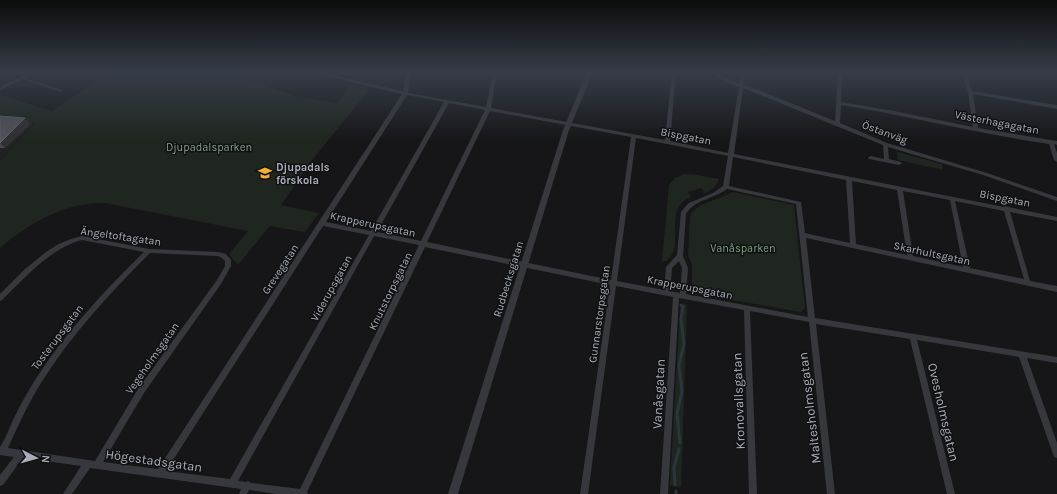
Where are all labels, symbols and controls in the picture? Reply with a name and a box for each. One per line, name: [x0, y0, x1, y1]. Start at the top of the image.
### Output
street label: Västerhagagatan: [954, 108, 1040, 137]
street label: Östanväg: [860, 117, 910, 147]
street label: Bispgatan: [659, 125, 712, 148]
park label: Djupadalsparken: [166, 141, 252, 154]
place label: Djupadals förskola: [276, 161, 330, 187]
school or university icon: Djupadals förskola: [257, 165, 273, 181]
street label: Bispgatan: [978, 187, 1031, 210]
street label: Krapperupsgatan: [329, 209, 417, 240]
street label: Ängeltoftagatan: [80, 223, 162, 249]
street label: Skarhultsgatan: [892, 239, 972, 268]
street label: Rudbecksgatan: [491, 240, 526, 319]
street label: Grevegatan: [259, 242, 301, 297]
park label: Vanåsparken: [710, 242, 776, 255]
street label: Knutstorpsgatan: [366, 250, 415, 332]
street label: Viderupsgatan: [308, 253, 355, 324]
street label: Gunnarstorpsgatan: [586, 265, 613, 364]
street label: Krapperupsgatan: [646, 273, 734, 302]
street label: Tosterupsgatan: [29, 302, 86, 372]
street label: Vegeholmsgatan: [123, 320, 182, 397]
street label: Maltesholmsgatan: [795, 351, 824, 465]
street label: Kronovallsgatan: [729, 352, 748, 450]
street label: Vanåsgatan: [649, 359, 668, 430]
street label: Ovesholmsgatan: [925, 362, 962, 463]
north arrow: [16, 438, 56, 478]
street label: Högestadsgatan: [105, 446, 203, 475]
text: N: [39, 454, 52, 464]

